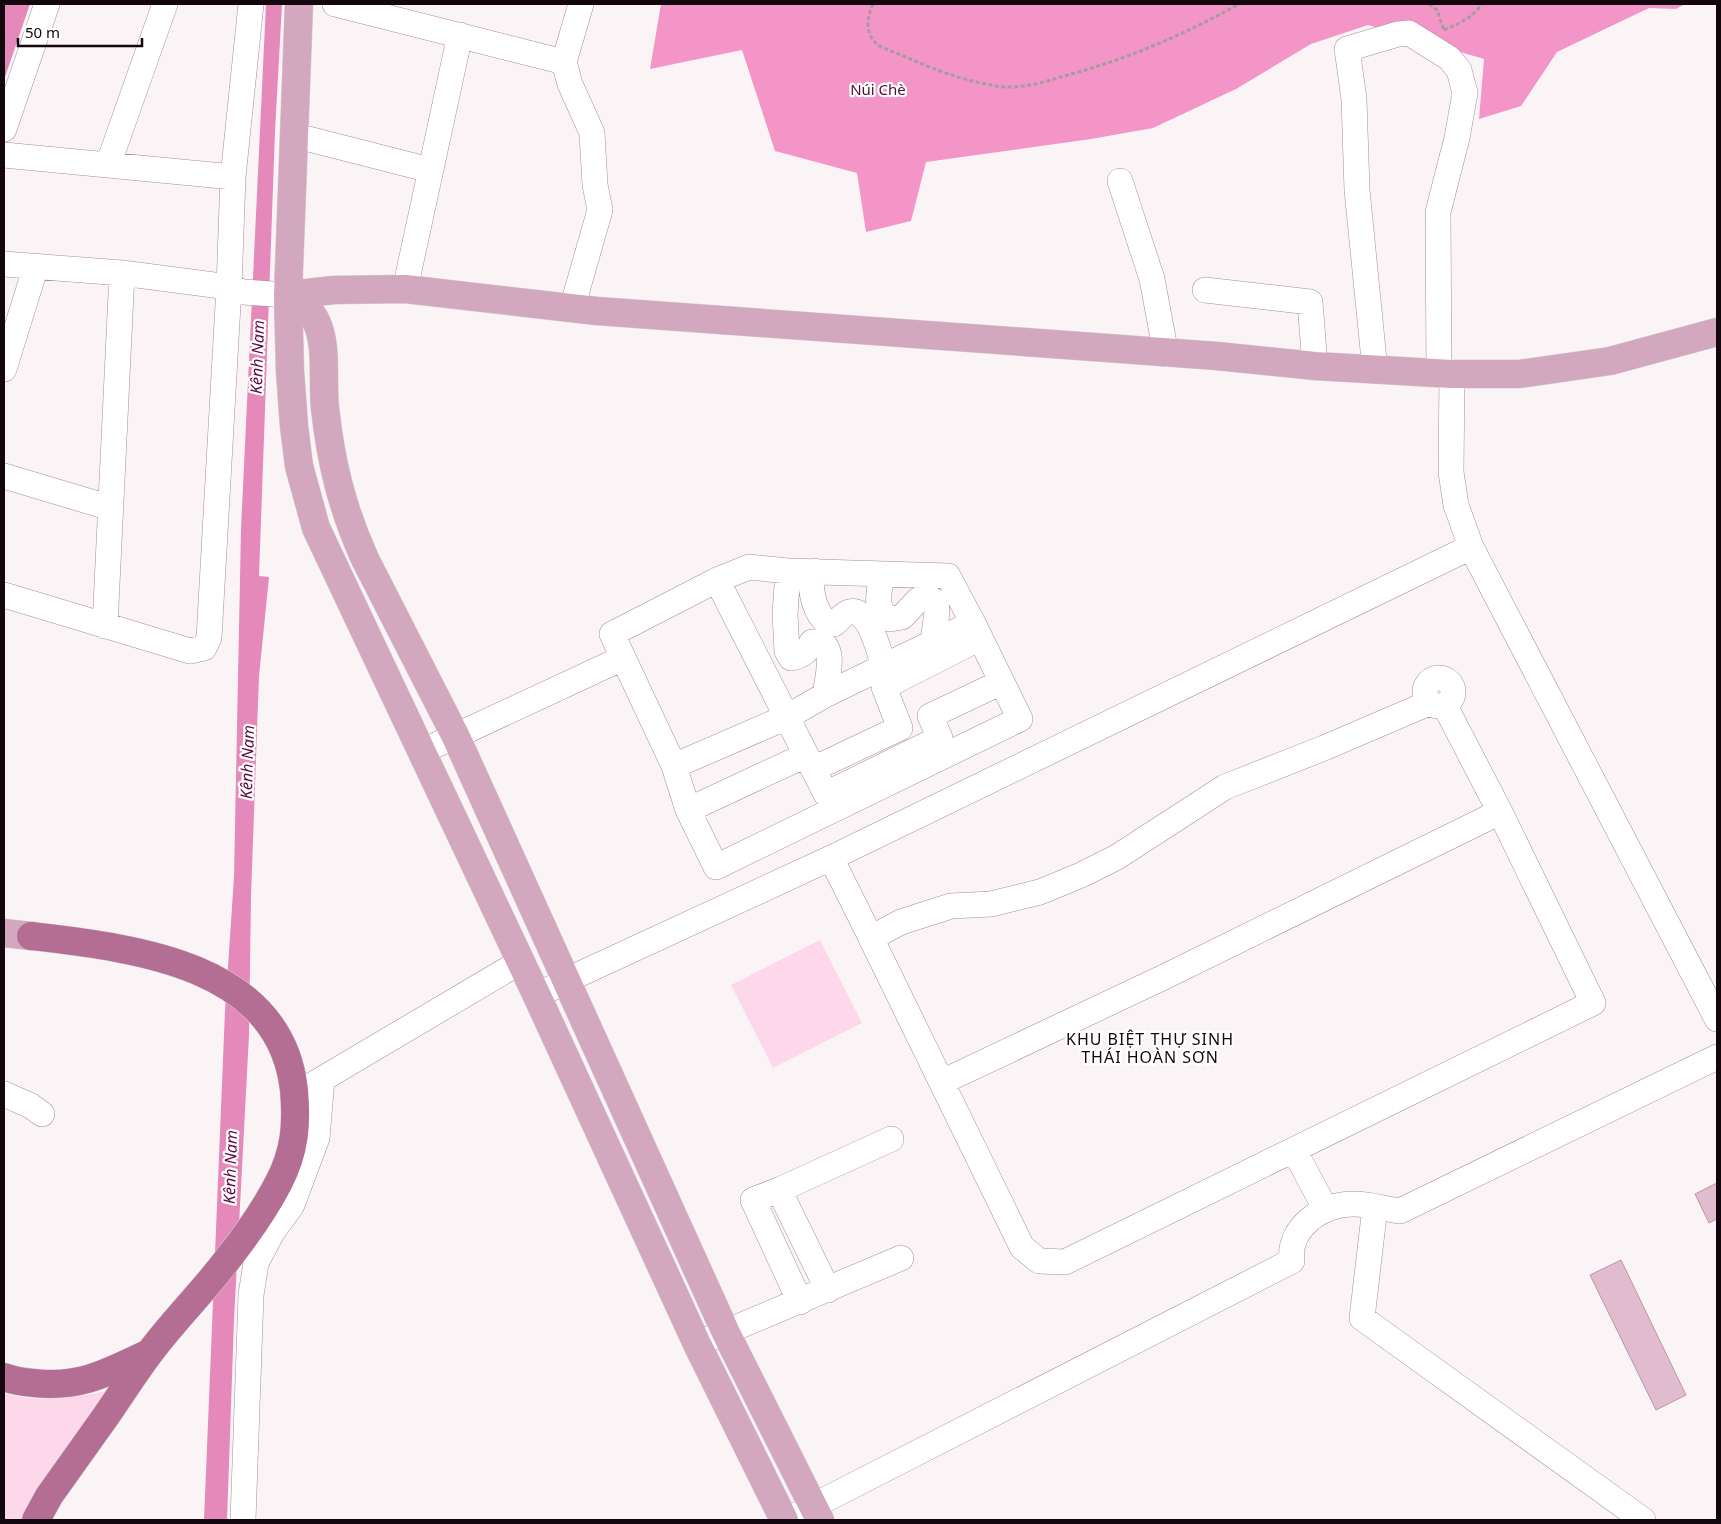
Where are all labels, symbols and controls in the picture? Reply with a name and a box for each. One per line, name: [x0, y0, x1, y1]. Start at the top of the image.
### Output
scale bar: [18, 15, 141, 47]
text: 50 m: [25, 22, 60, 42]
park label: Núi Chè: [850, 79, 906, 99]
water label: Kênh Nam: [245, 320, 269, 394]
water label: Kênh Nam: [235, 725, 259, 799]
district label: KHU BIỆT THỰ SINH THÁI HOÀN SƠN: [1066, 1028, 1234, 1068]
water label: Kênh Nam: [218, 1130, 242, 1204]

